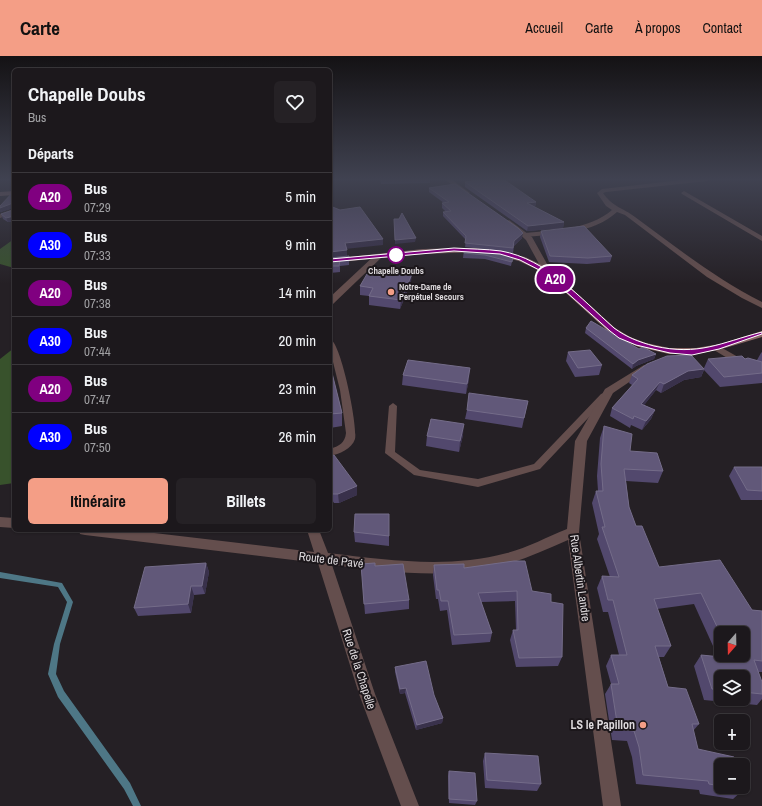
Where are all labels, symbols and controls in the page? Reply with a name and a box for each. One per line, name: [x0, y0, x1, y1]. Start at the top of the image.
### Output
text: Carte: [20, 15, 60, 41]
text: Accueil: [525, 19, 563, 37]
text: Carte: [585, 19, 613, 37]
text: À propos: [635, 19, 680, 37]
text: Contact: [702, 19, 742, 37]
text: Chapelle Doubs: [28, 81, 146, 107]
button: heart: [274, 81, 316, 123]
text: Bus: [28, 109, 46, 126]
text: Départs: [28, 143, 74, 164]
text: Bus: [84, 178, 107, 199]
text: 5 min: [285, 186, 316, 207]
text: A20: [39, 188, 61, 206]
text: 07:29: [84, 199, 111, 216]
text: Bus: [84, 226, 107, 247]
text: 9 min: [285, 234, 316, 255]
text: A30: [39, 236, 61, 254]
marker: Chapelle Doubs: [387, 246, 405, 264]
text: 07:33: [84, 247, 111, 264]
place label: Chapelle Doubs: [368, 265, 424, 277]
line badge: A20: [532, 266, 578, 292]
text: A20: [544, 270, 566, 288]
text: Bus: [84, 274, 107, 295]
place label: Notre-Dame de Perpétuel Secours: [399, 281, 464, 303]
text: 14 min: [278, 282, 316, 303]
text: A20: [39, 284, 61, 302]
marker: Notre-Dame de Perpétuel Secours: [386, 287, 396, 297]
text: 07:38: [84, 295, 111, 312]
text: Bus: [84, 322, 107, 343]
text: 20 min: [278, 330, 316, 351]
text: A30: [39, 332, 61, 350]
text: 07:44: [84, 343, 111, 360]
text: Bus: [84, 370, 107, 391]
text: 23 min: [278, 378, 316, 399]
text: A20: [39, 380, 61, 398]
text: 07:47: [84, 391, 111, 408]
text: Bus: [84, 418, 107, 439]
text: 26 min: [278, 426, 316, 447]
text: A30: [39, 428, 61, 446]
text: 07:50: [84, 439, 111, 456]
button: Itinéraire: [28, 478, 168, 524]
button: Billets: [176, 478, 316, 524]
street label: Rue Albertin Landre: [566, 534, 594, 622]
street label: Route de Pavé: [298, 548, 364, 572]
north arrow: [714, 626, 750, 662]
map controls: [714, 626, 750, 794]
street label: Rue de la Chapelle: [338, 627, 380, 711]
button: layers: [714, 670, 750, 706]
button: +: [714, 714, 750, 750]
place label: LS le Papillon: [570, 717, 635, 733]
marker: LS le Papillon: [638, 720, 648, 730]
button: −: [714, 758, 750, 794]

